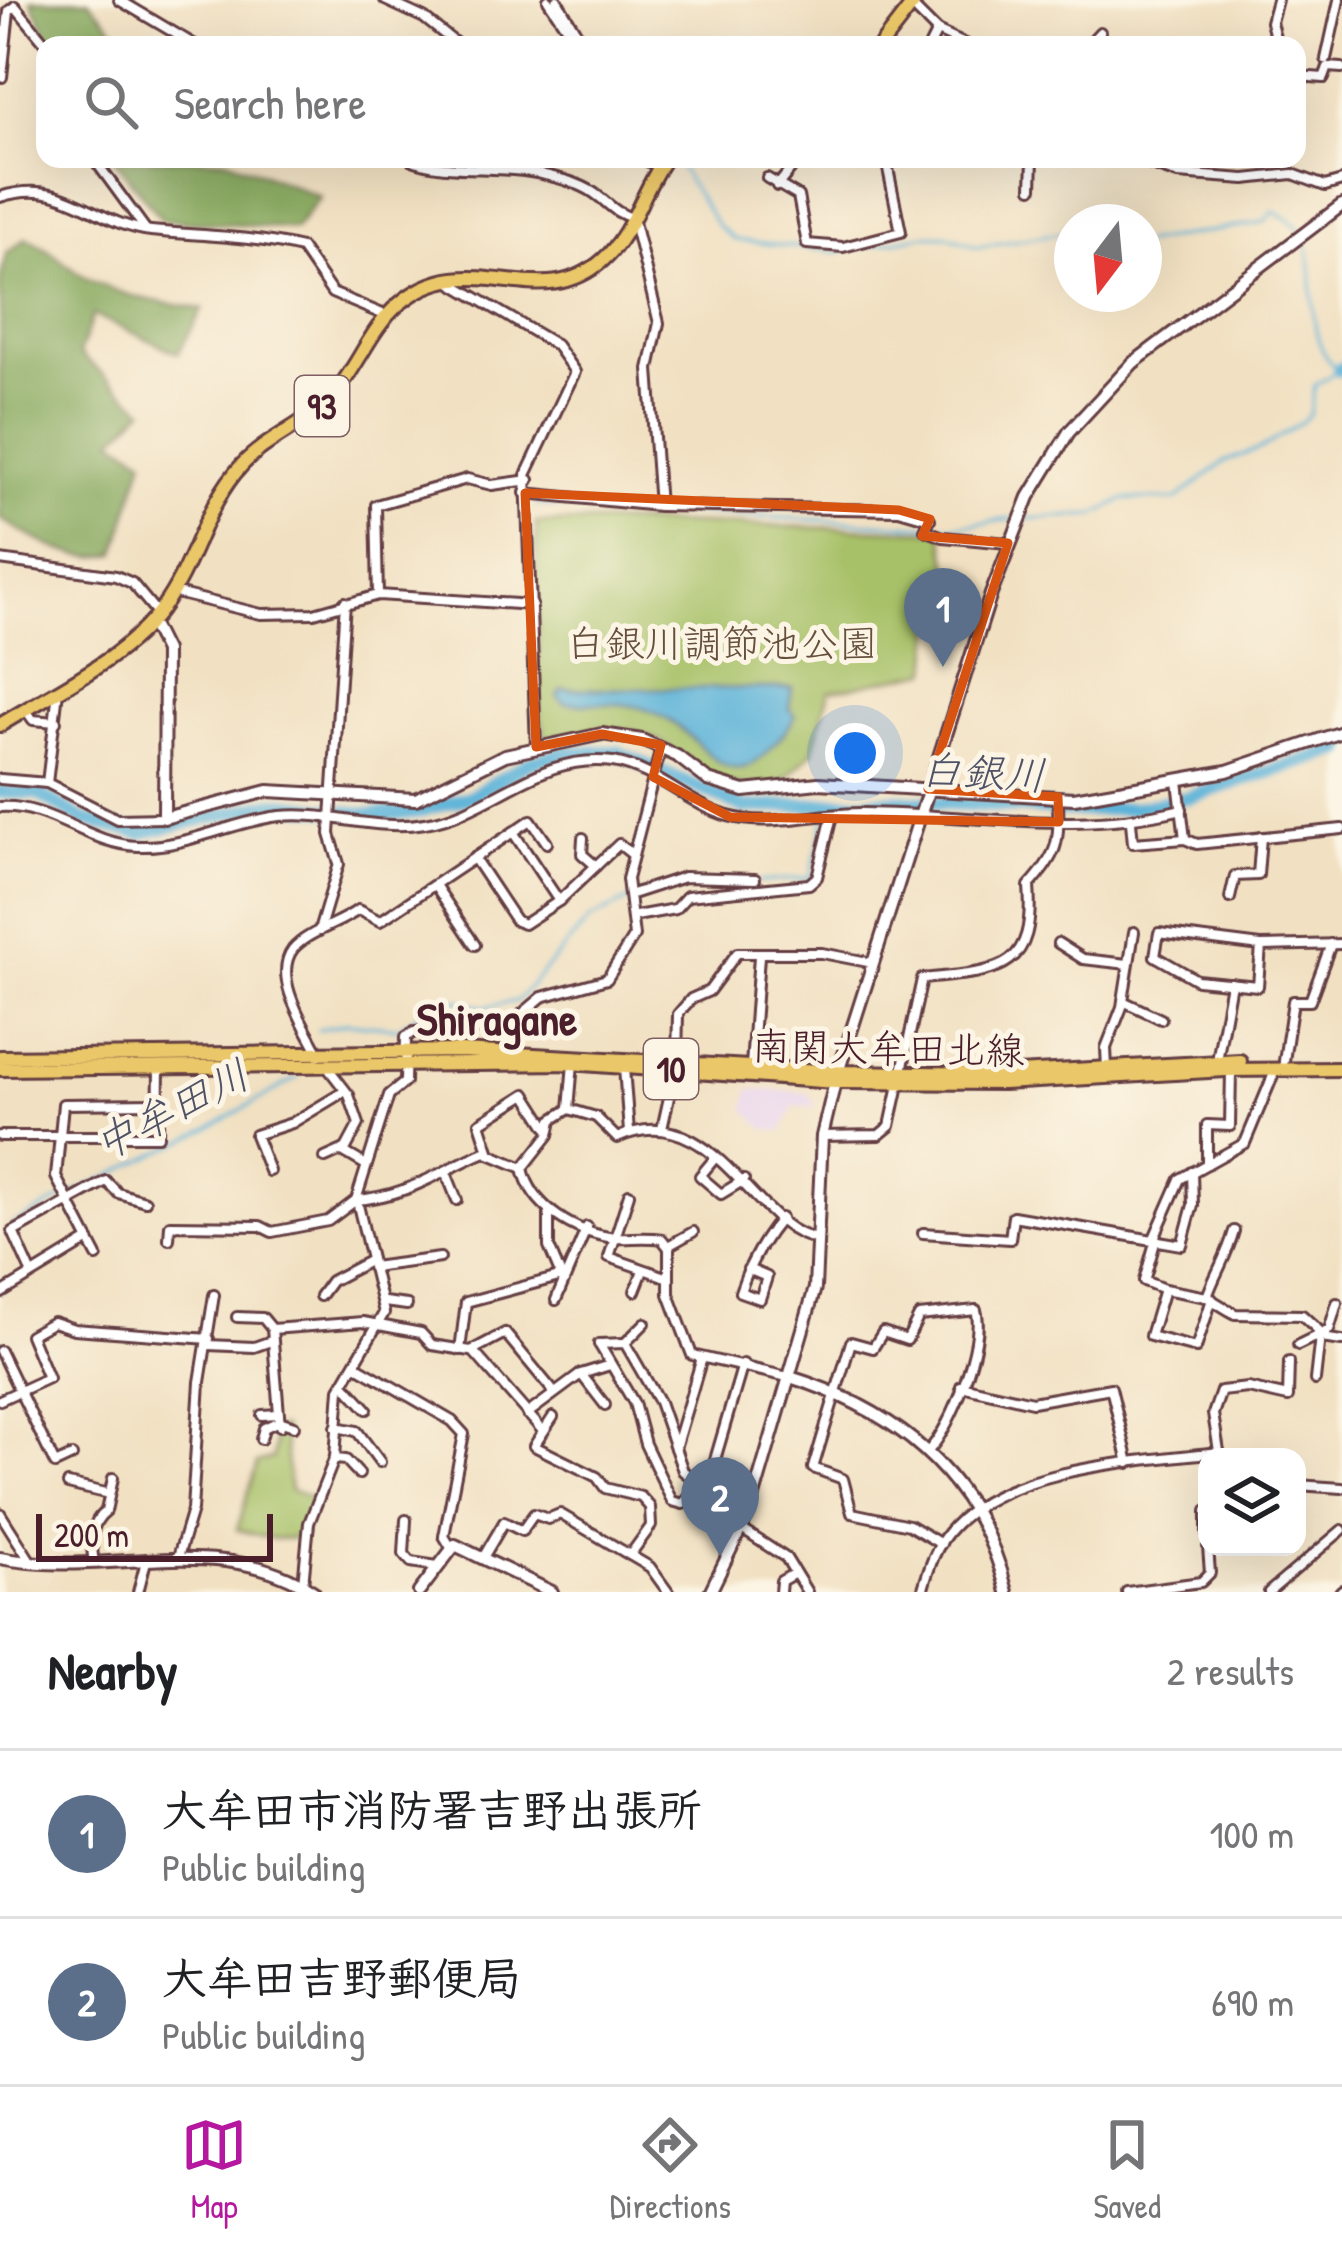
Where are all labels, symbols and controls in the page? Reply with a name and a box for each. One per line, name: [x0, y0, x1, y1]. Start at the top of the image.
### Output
search box: [36, 36, 1306, 168]
icon: search: [78, 69, 144, 135]
text: Search here: [174, 72, 366, 133]
north arrow: [1054, 204, 1162, 312]
road number: 93: [295, 376, 349, 436]
pin: 1: [904, 568, 982, 667]
park label: 白銀川調節池公園: [566, 616, 878, 669]
your location: [825, 723, 885, 783]
water label: 白銀川: [919, 740, 1047, 803]
district label: Shiragane: [417, 988, 577, 1050]
street label: 南関大牟田北線: [751, 1019, 1025, 1076]
road number: 10: [644, 1039, 698, 1099]
water label: 中牟田川: [83, 1045, 259, 1172]
map controls: [1198, 1448, 1306, 1556]
button: layers: [1198, 1448, 1306, 1556]
pin: 2: [681, 1457, 759, 1556]
scale bar: [36, 1508, 273, 1561]
text: 200 m: [54, 1513, 129, 1557]
text: Nearby: [48, 1636, 178, 1705]
text: 2 results: [1167, 1644, 1294, 1697]
text: 大牟田市消防署吉野出張所: [162, 1779, 702, 1840]
text: 1: [80, 1807, 94, 1860]
text: 100 m: [1209, 1807, 1294, 1860]
text: Public building: [162, 1840, 365, 1893]
text: 大牟田吉野郵便局: [162, 1947, 522, 2008]
text: 2: [78, 1975, 96, 2028]
text: 690 m: [1211, 1975, 1294, 2028]
text: Public building: [162, 2008, 365, 2061]
tab: Map: [181, 2112, 247, 2228]
tab: Directions: [610, 2112, 731, 2228]
tab: Saved: [1093, 2112, 1161, 2228]

